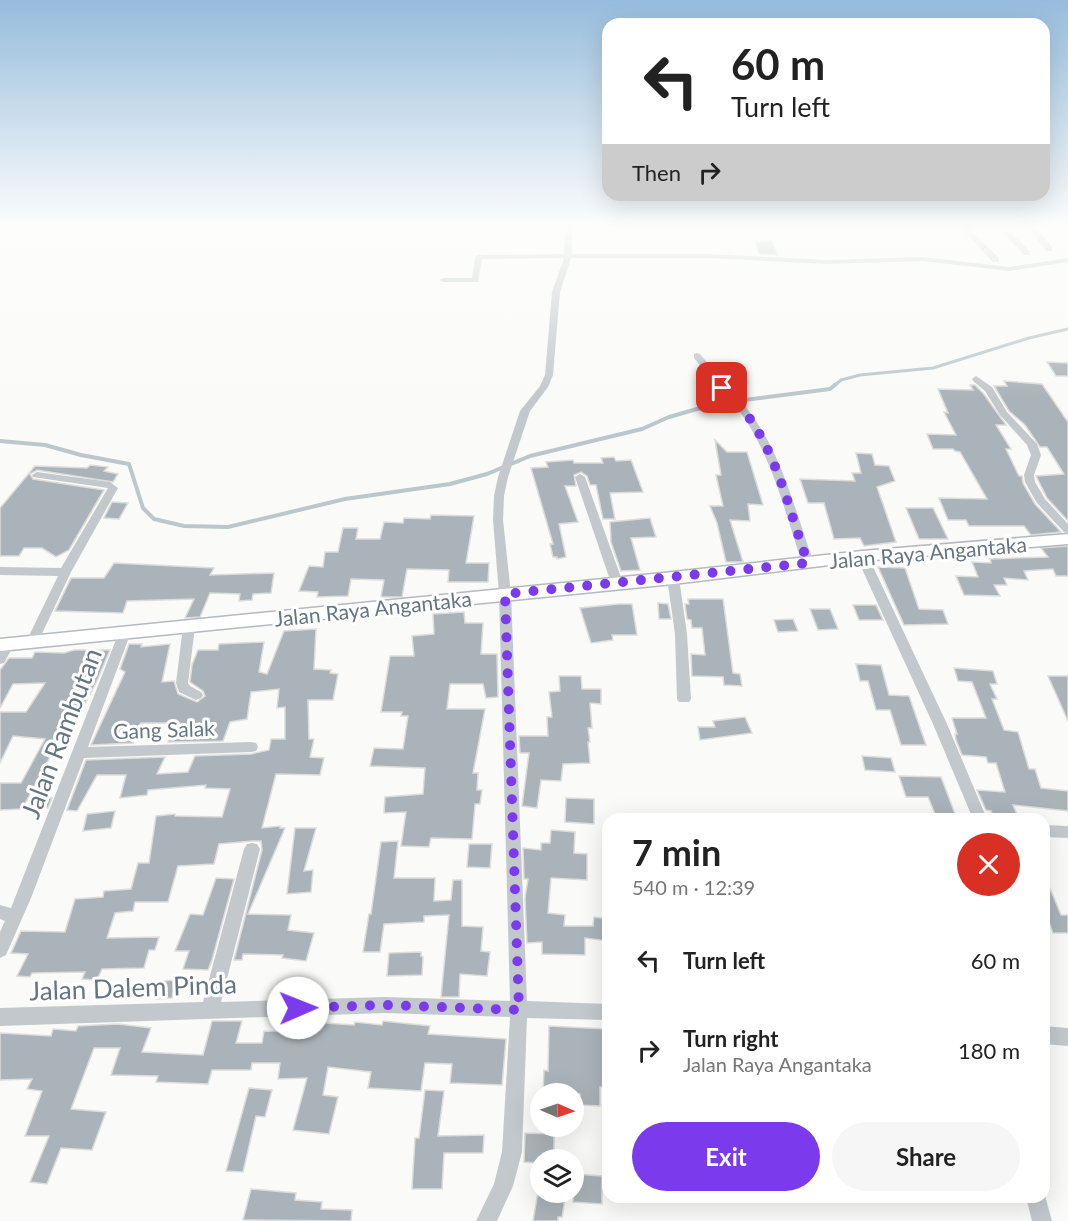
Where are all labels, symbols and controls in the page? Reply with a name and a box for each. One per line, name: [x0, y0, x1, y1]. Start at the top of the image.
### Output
text: 60 m: [731, 39, 825, 89]
icon: left: [632, 42, 710, 120]
text: Turn left: [731, 90, 830, 123]
icon: right: [693, 156, 726, 189]
text: Then: [632, 159, 681, 186]
pin: [696, 362, 747, 413]
icon: arrive: [705, 371, 738, 404]
street label: Jalan Raya Angantaka: [828, 531, 1028, 573]
street label: Jalan Raya Angantaka: [273, 585, 473, 631]
street label: Jalan Rambutan: [14, 643, 108, 823]
street label: Gang Salak: [113, 715, 215, 743]
text: 7 min: [632, 830, 721, 874]
button: close: [957, 833, 1020, 896]
text: 540 m · 12:39: [632, 875, 755, 899]
icon: left: [632, 944, 665, 977]
text: Turn left: [683, 947, 765, 974]
text: 60 m: [971, 947, 1020, 974]
street label: Jalan Dalem Pinda: [29, 967, 237, 1007]
position arrow: [266, 976, 330, 1040]
text: Turn right: [683, 1025, 778, 1052]
icon: right: [632, 1034, 665, 1067]
text: 180 m: [958, 1037, 1020, 1064]
text: Jalan Raya Angantaka: [683, 1052, 872, 1076]
north arrow: [530, 1083, 584, 1137]
map controls: [530, 1083, 584, 1203]
button: Exit: [632, 1122, 820, 1191]
button: Share: [832, 1122, 1020, 1191]
button: layers: [530, 1149, 584, 1203]

